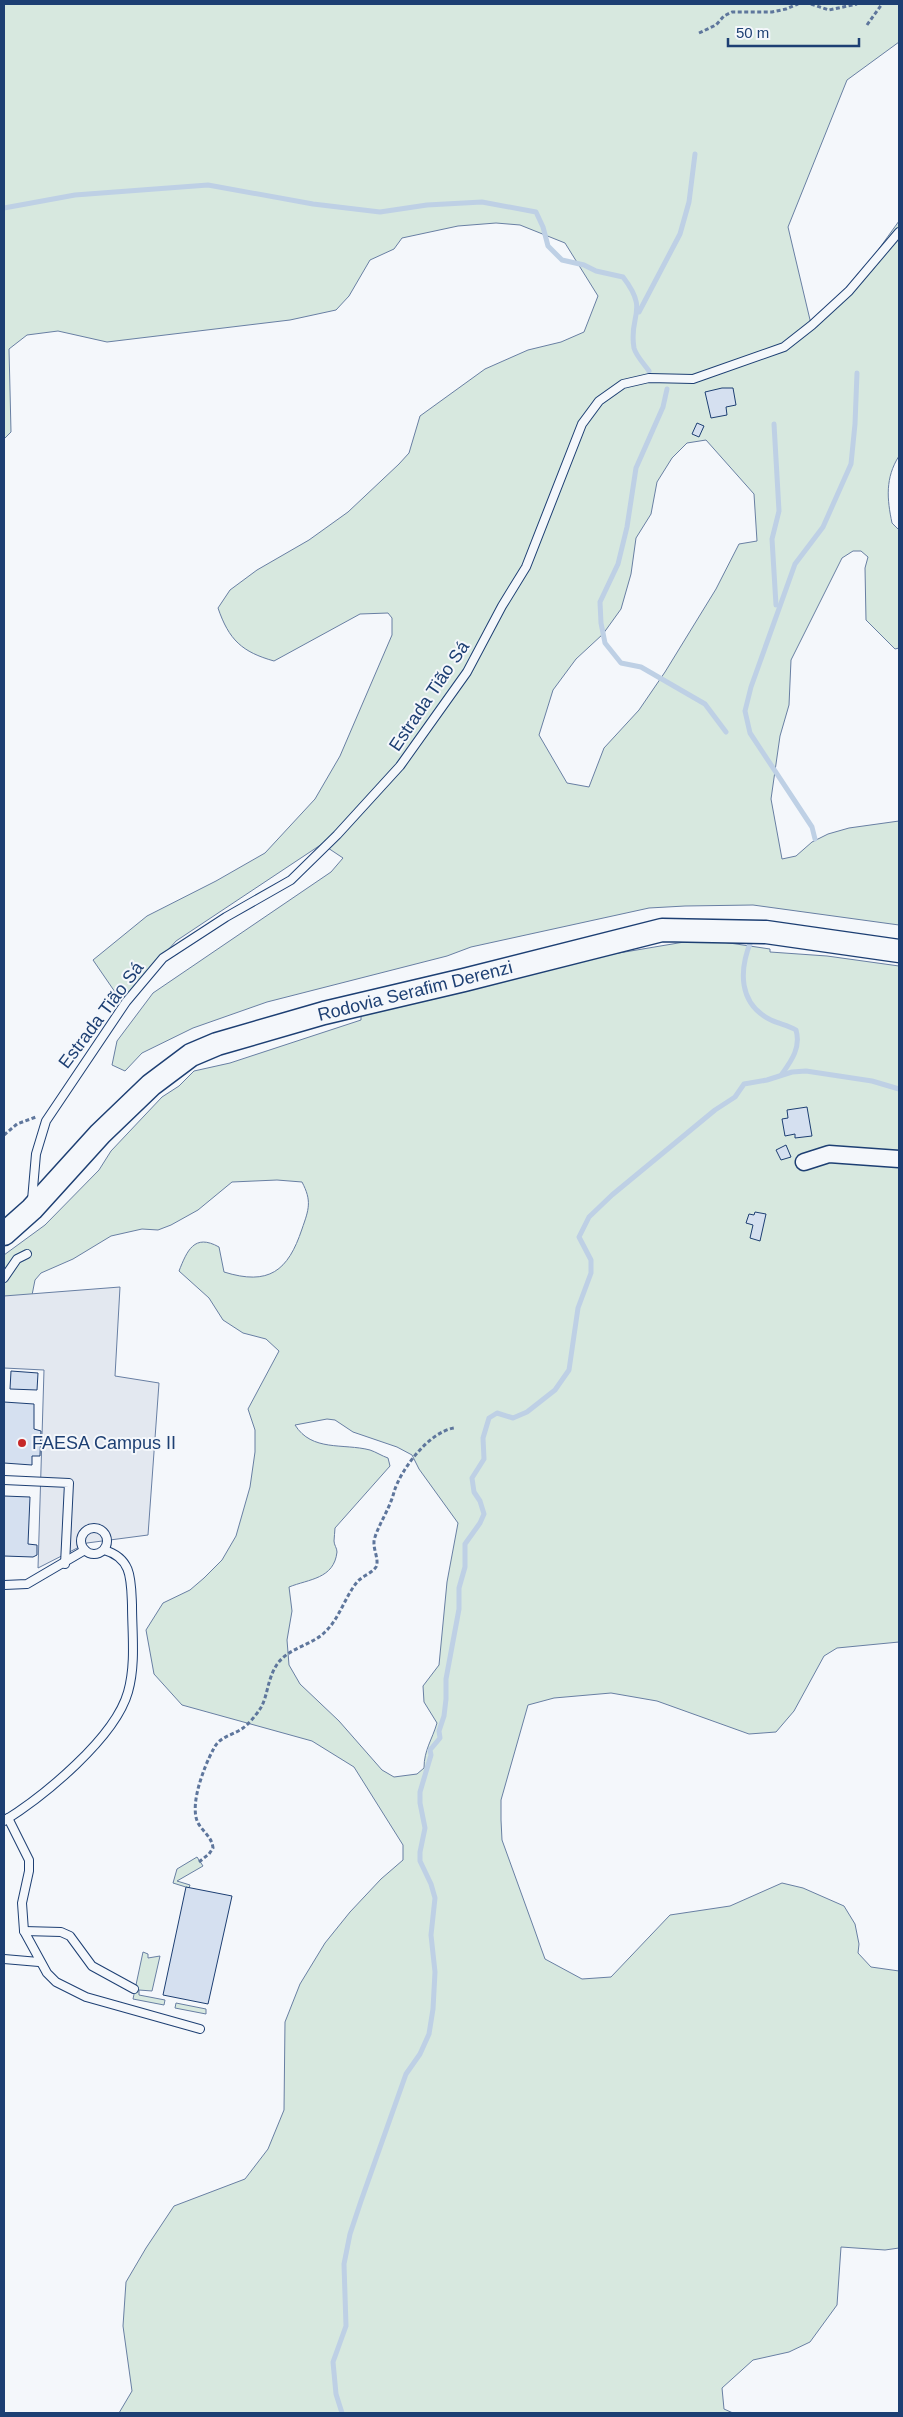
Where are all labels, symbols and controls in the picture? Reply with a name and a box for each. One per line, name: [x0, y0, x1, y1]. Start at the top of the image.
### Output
scale bar: [728, 15, 859, 47]
text: 50 m: [736, 24, 769, 41]
street label: Estrada Tião Sá: [385, 637, 474, 755]
street label: Estrada Tião Sá: [54, 957, 148, 1072]
street label: Rodovia Serafim Derenzi: [316, 957, 514, 1025]
place label: FAESA Campus II: [32, 1433, 176, 1453]
marker: FAESA Campus II: [16, 1437, 28, 1449]

